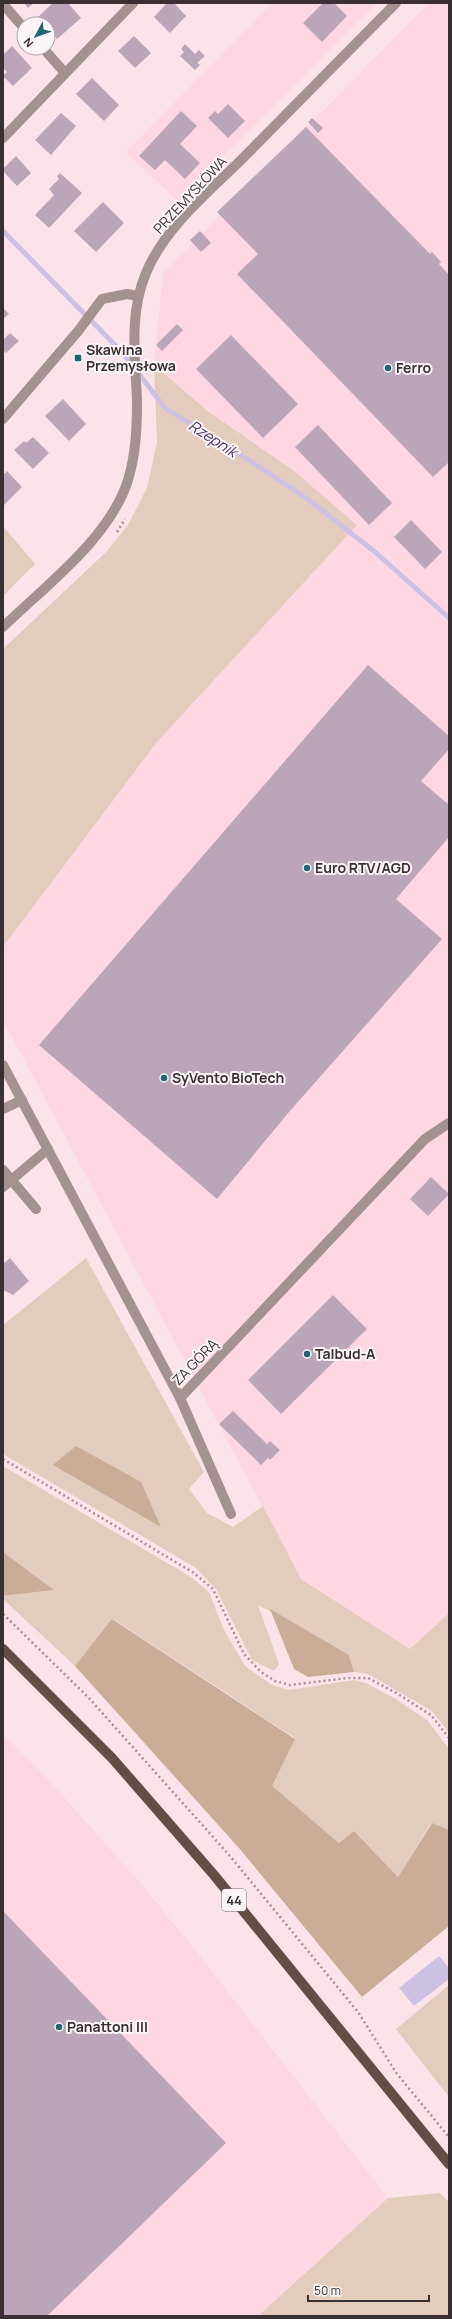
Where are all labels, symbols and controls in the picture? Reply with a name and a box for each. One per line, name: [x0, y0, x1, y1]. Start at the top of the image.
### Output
north arrow: [16, 16, 56, 56]
text: N: [20, 35, 36, 51]
street label: PRZEMYSŁOWA: [149, 152, 231, 237]
place label: Skawina Przemysłowa: [86, 340, 176, 375]
marker: Skawina Przemysłowa: [73, 353, 83, 363]
place label: Ferro: [396, 358, 432, 377]
marker: Ferro: [383, 363, 393, 373]
water label: Rzepnik: [185, 415, 244, 464]
place label: Euro RTV/AGD: [315, 858, 411, 877]
marker: Euro RTV/AGD: [302, 863, 312, 873]
place label: SyVento BioTech: [172, 1068, 284, 1087]
marker: SyVento BioTech: [159, 1073, 169, 1083]
street label: ZA GÓRĄ: [168, 1334, 222, 1389]
place label: Talbud-A: [315, 1344, 376, 1363]
marker: Talbud-A: [302, 1349, 312, 1359]
road number: 44: [222, 1889, 246, 1911]
place label: Panattoni III: [67, 2017, 148, 2036]
marker: Panattoni III: [54, 2022, 64, 2032]
scale bar: [308, 2277, 429, 2303]
text: 50 m: [314, 2282, 341, 2299]

